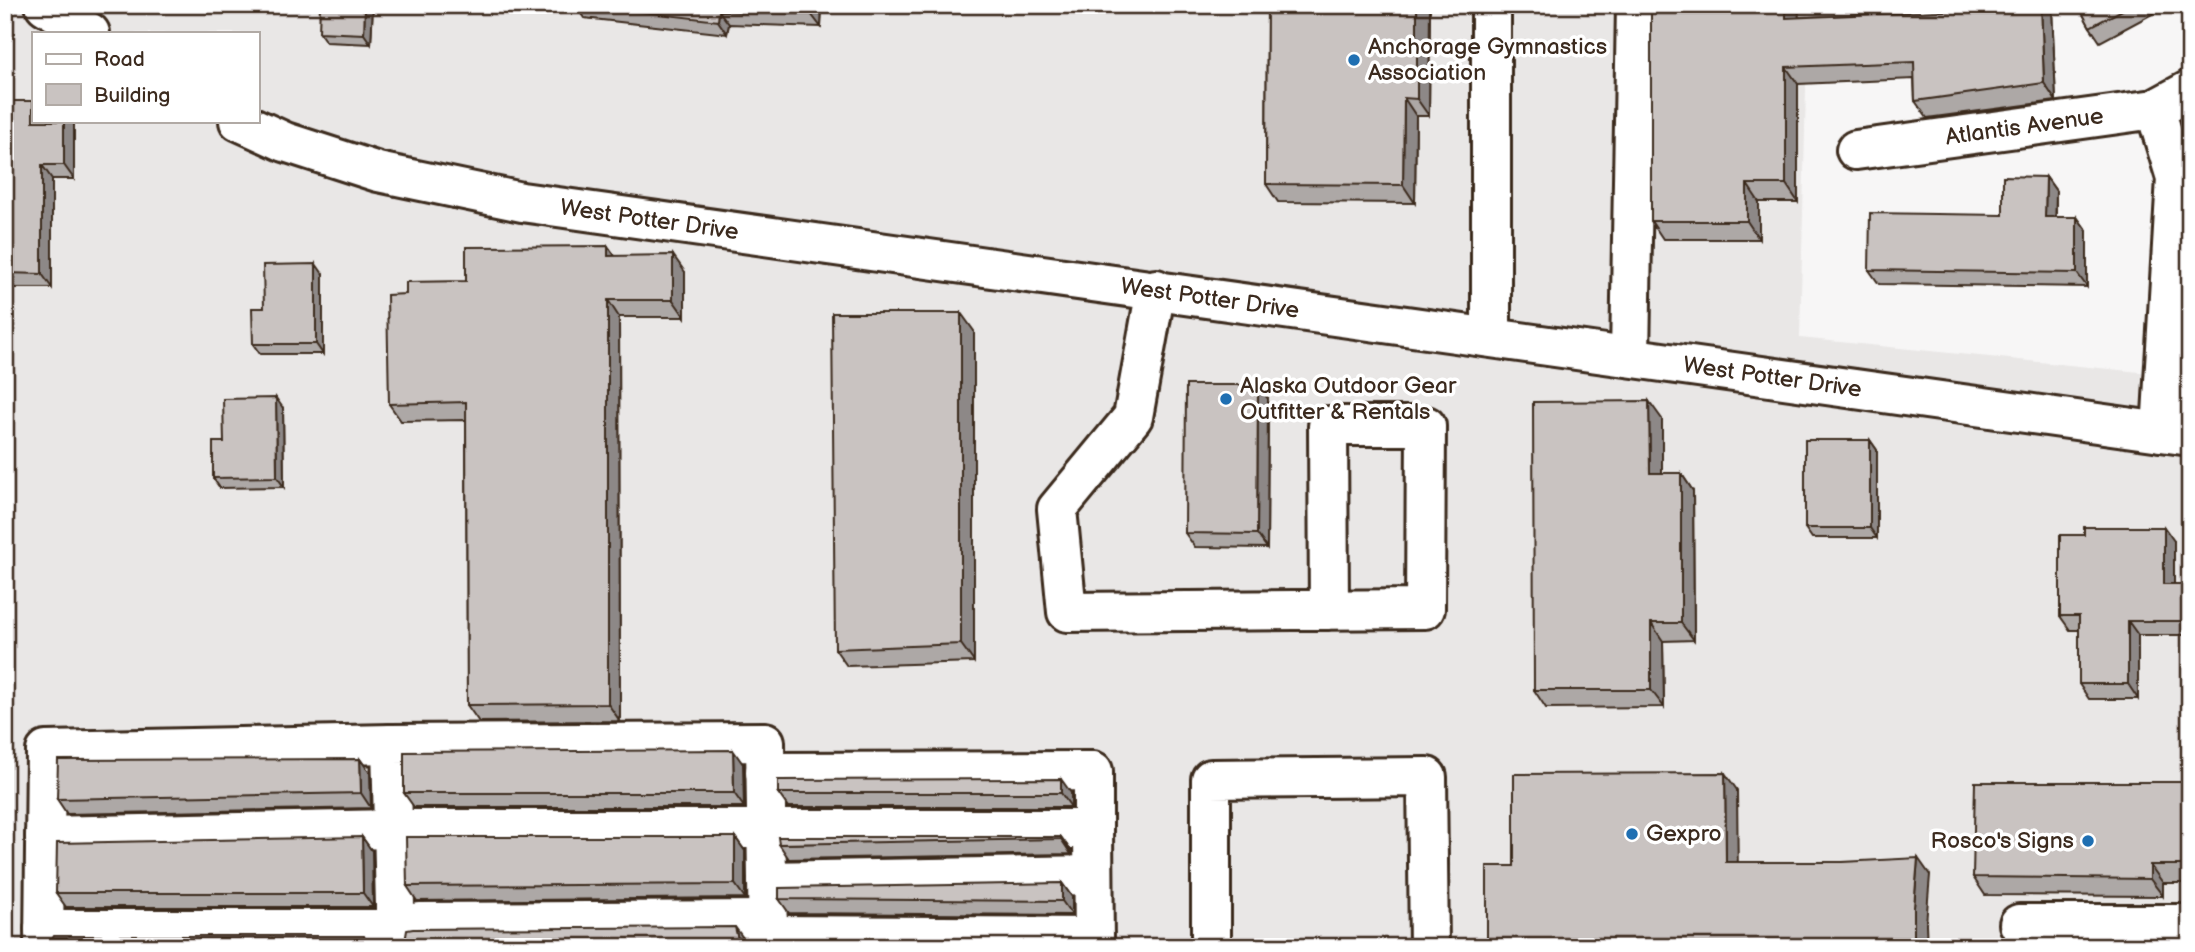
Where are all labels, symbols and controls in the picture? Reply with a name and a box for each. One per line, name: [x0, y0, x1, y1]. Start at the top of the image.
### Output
legend: [32, 32, 259, 122]
place label: Anchorage Gymnastics Association: [1368, 33, 1607, 87]
text: Road: [94, 47, 145, 72]
marker: Anchorage Gymnastics Association: [1346, 52, 1362, 68]
text: Building: [94, 83, 170, 108]
street label: Atlantis Avenue: [1944, 102, 2105, 152]
street label: West Potter Drive: [558, 193, 740, 246]
street label: West Potter Drive: [1119, 272, 1301, 325]
street label: West Potter Drive: [1681, 351, 1863, 404]
place label: Alaska Outdoor Gear Outfitter & Rentals: [1240, 372, 1457, 426]
marker: Alaska Outdoor Gear Outfitter & Rentals: [1218, 391, 1234, 407]
place label: Gexpro: [1646, 820, 1722, 848]
marker: Gexpro: [1624, 826, 1640, 842]
place label: Rosco's Signs: [1931, 827, 2074, 855]
marker: Rosco's Signs: [2080, 833, 2096, 849]

